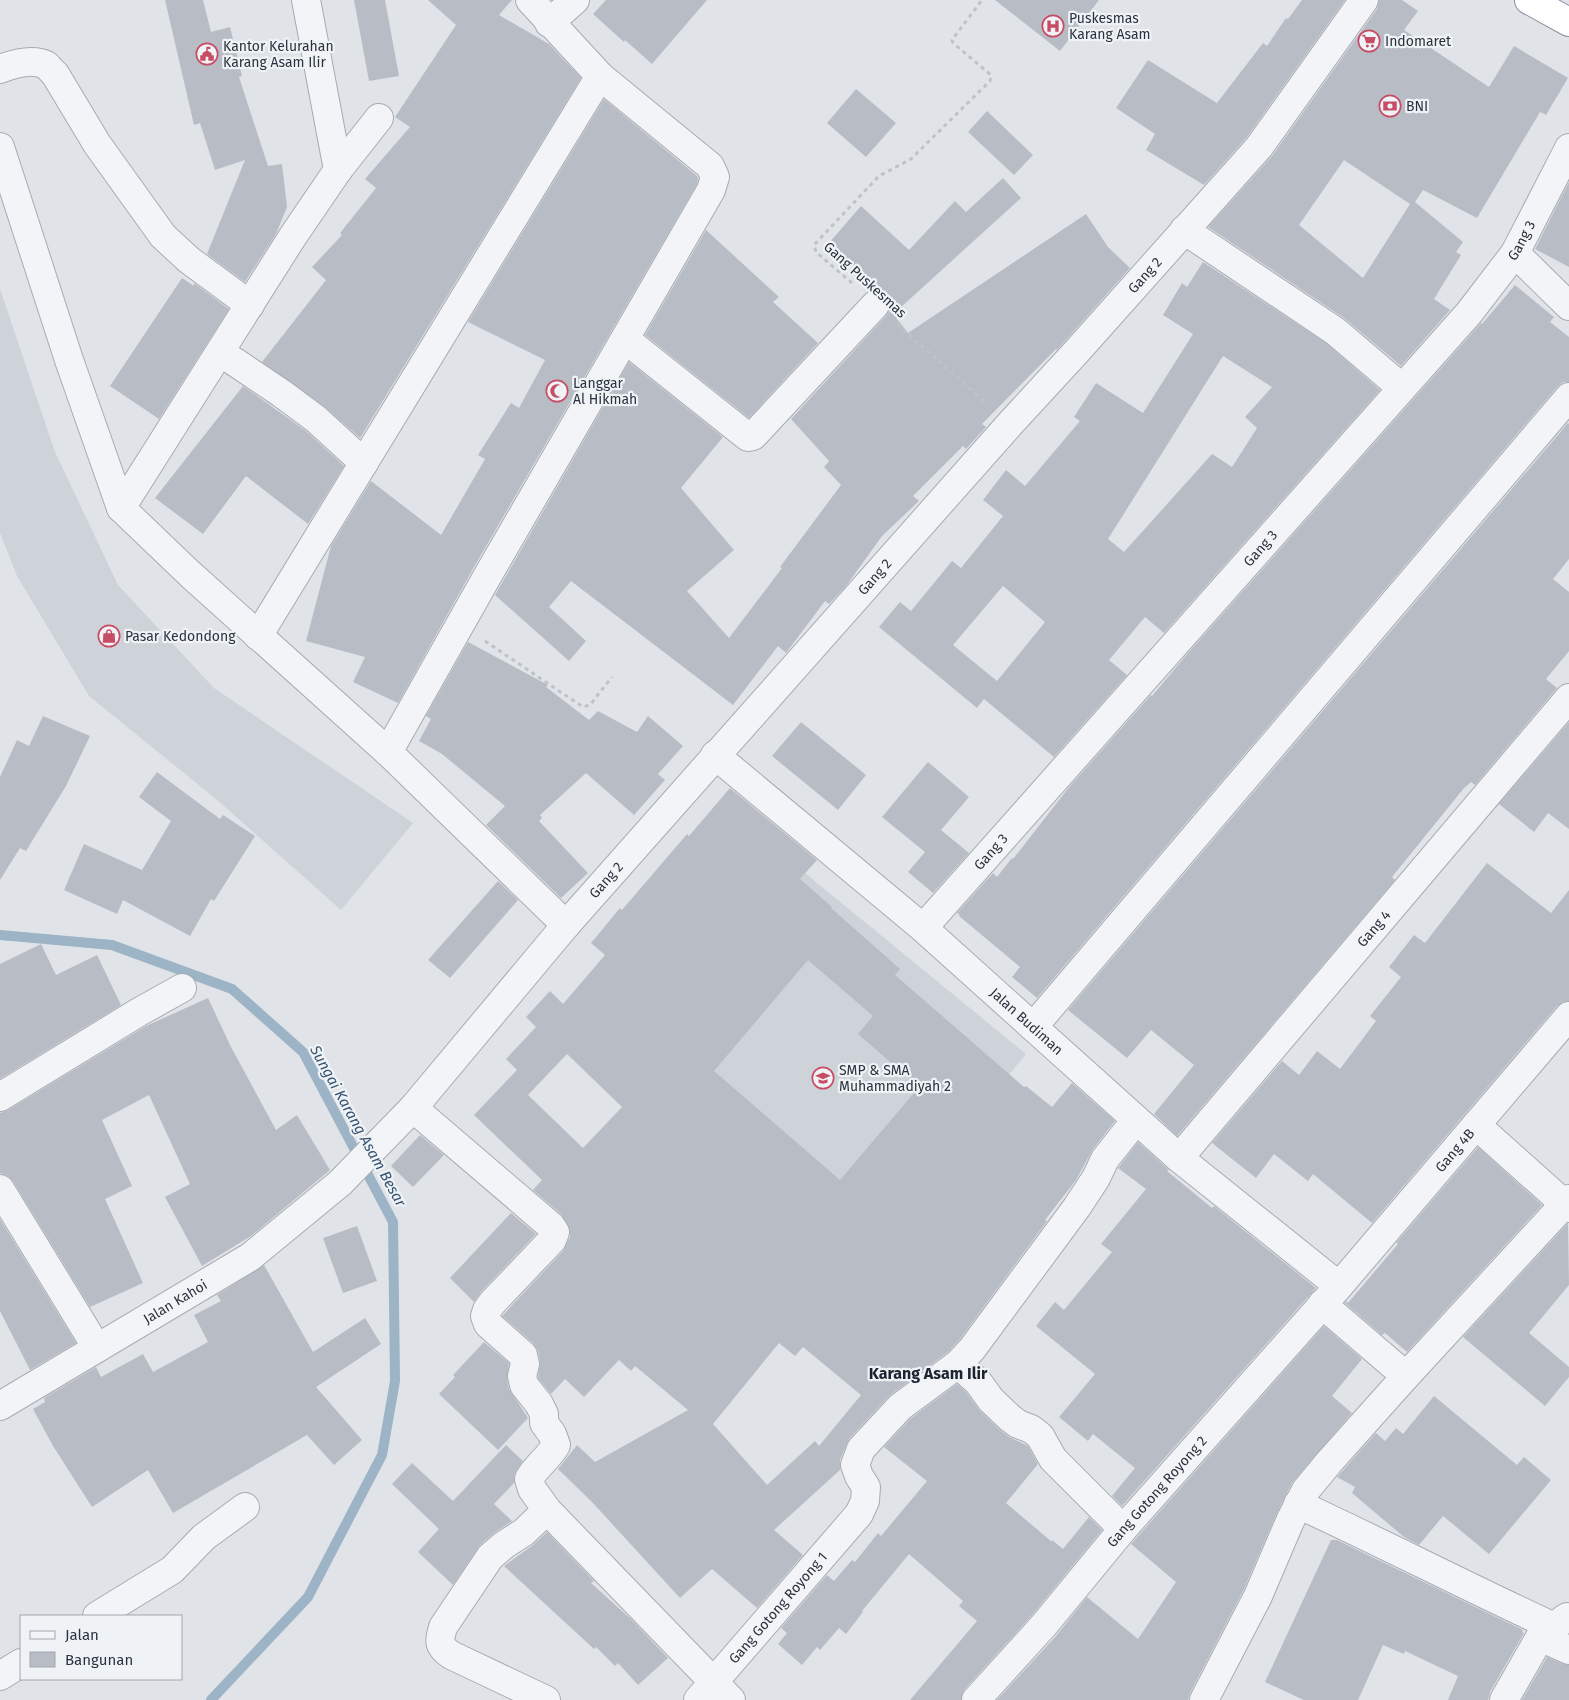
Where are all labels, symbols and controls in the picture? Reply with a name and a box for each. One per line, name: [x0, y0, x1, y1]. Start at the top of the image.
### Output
place label: Puskesmas Karang Asam: [1069, 10, 1151, 43]
hospital icon: Puskesmas Karang Asam: [1041, 14, 1065, 38]
supermarket icon: Indomaret: [1357, 29, 1381, 53]
place label: Indomaret: [1385, 33, 1452, 50]
place label: Kantor Kelurahan Karang Asam Ilir: [223, 38, 334, 71]
public building icon: Kantor Kelurahan Karang Asam Ilir: [195, 42, 219, 66]
bank icon: BNI: [1378, 94, 1402, 118]
place label: BNI: [1406, 98, 1428, 115]
street label: Gang 3: [1504, 218, 1539, 264]
street label: Gang Puskesmas: [820, 238, 910, 322]
street label: Gang 2: [1124, 254, 1165, 297]
place label: Langgar Al Hikmah: [573, 375, 637, 408]
mosque icon: Langgar Al Hikmah: [545, 379, 569, 403]
street label: Gang 3: [1240, 527, 1281, 570]
street label: Gang 2: [854, 555, 895, 598]
shop icon: Pasar Kedondong: [97, 624, 121, 648]
place label: Pasar Kedondong: [125, 628, 236, 645]
street label: Gang 3: [970, 830, 1011, 873]
street label: Gang 2: [585, 858, 626, 901]
street label: Gang 4: [1353, 906, 1394, 950]
street label: Jalan Budiman: [987, 984, 1067, 1058]
water label: Sungai Karang Asam Besar: [306, 1041, 410, 1211]
place label: SMP & SMA Muhammadiyah 2: [839, 1062, 951, 1095]
school or university icon: SMP & SMA Muhammadiyah 2: [811, 1066, 835, 1090]
street label: Gang 4B: [1431, 1125, 1478, 1175]
street label: Jalan Kahoi: [140, 1276, 210, 1327]
district label: Karang Asam Ilir: [869, 1364, 988, 1383]
street label: Gang Gotong Royong 2: [1103, 1432, 1210, 1550]
street label: Gang Gotong Royong 1: [725, 1549, 831, 1667]
legend: [20, 1615, 182, 1680]
text: Jalan: [65, 1626, 99, 1644]
text: Bangunan: [65, 1651, 133, 1669]

